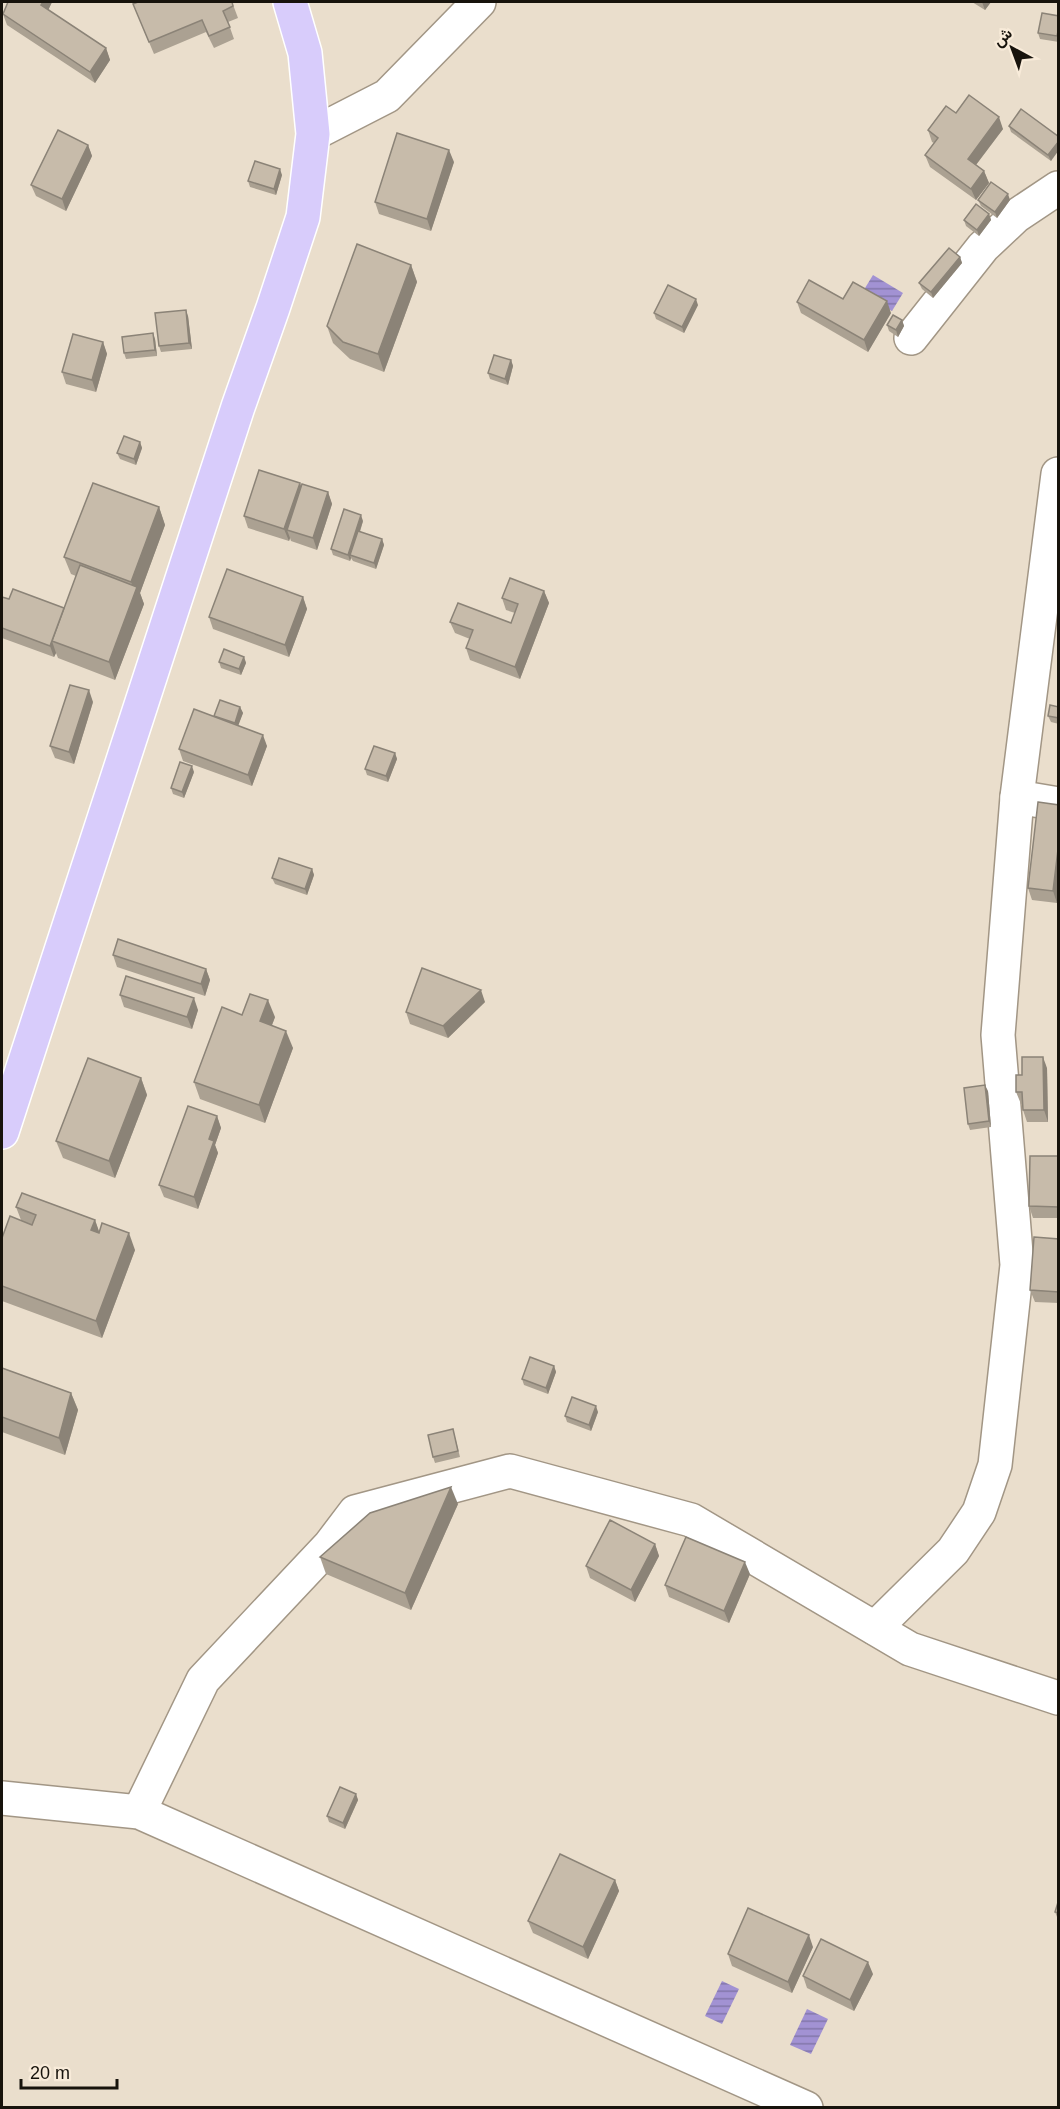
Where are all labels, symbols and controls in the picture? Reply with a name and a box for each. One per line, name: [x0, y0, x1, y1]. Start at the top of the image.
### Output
north arrow: [982, 18, 1042, 78]
text: ش: [990, 24, 1016, 51]
scale bar: [21, 2052, 117, 2090]
text: 20 m: [30, 2063, 70, 2083]

